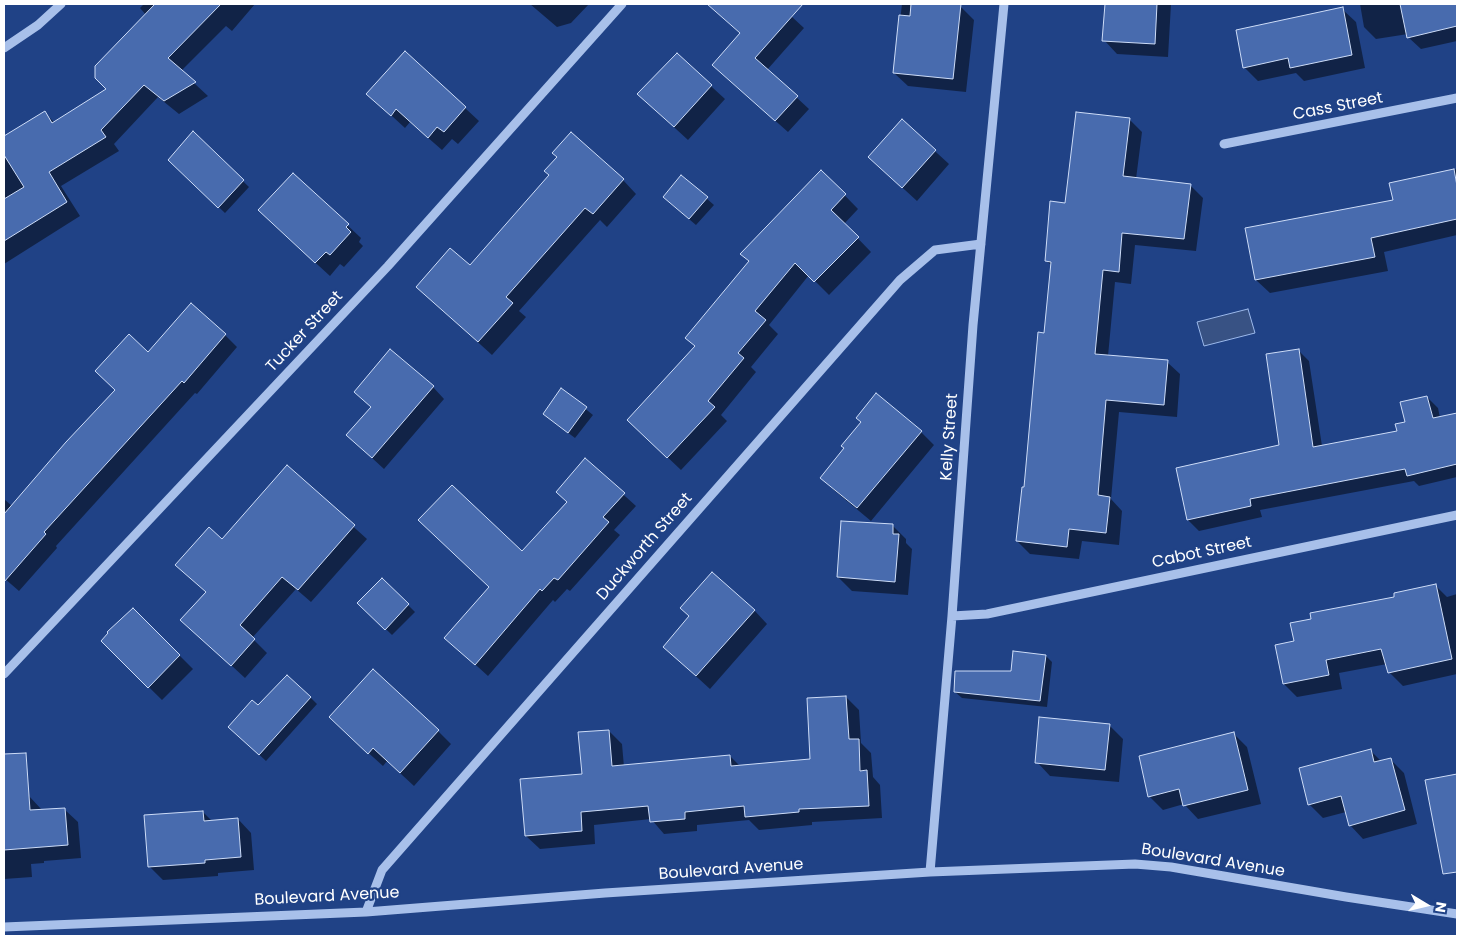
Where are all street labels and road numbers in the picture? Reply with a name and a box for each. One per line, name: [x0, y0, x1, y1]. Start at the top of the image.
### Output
street label: Cass Street: [1292, 89, 1384, 125]
street label: Tucker Street: [263, 287, 347, 377]
street label: Kelly Street: [937, 393, 963, 481]
street label: Duckworth Street: [593, 489, 697, 605]
street label: Cabot Street: [1151, 533, 1253, 573]
street label: Boulevard Avenue: [1140, 840, 1286, 882]
street label: Boulevard Avenue: [658, 855, 804, 885]
street label: Boulevard Avenue: [254, 884, 400, 910]

